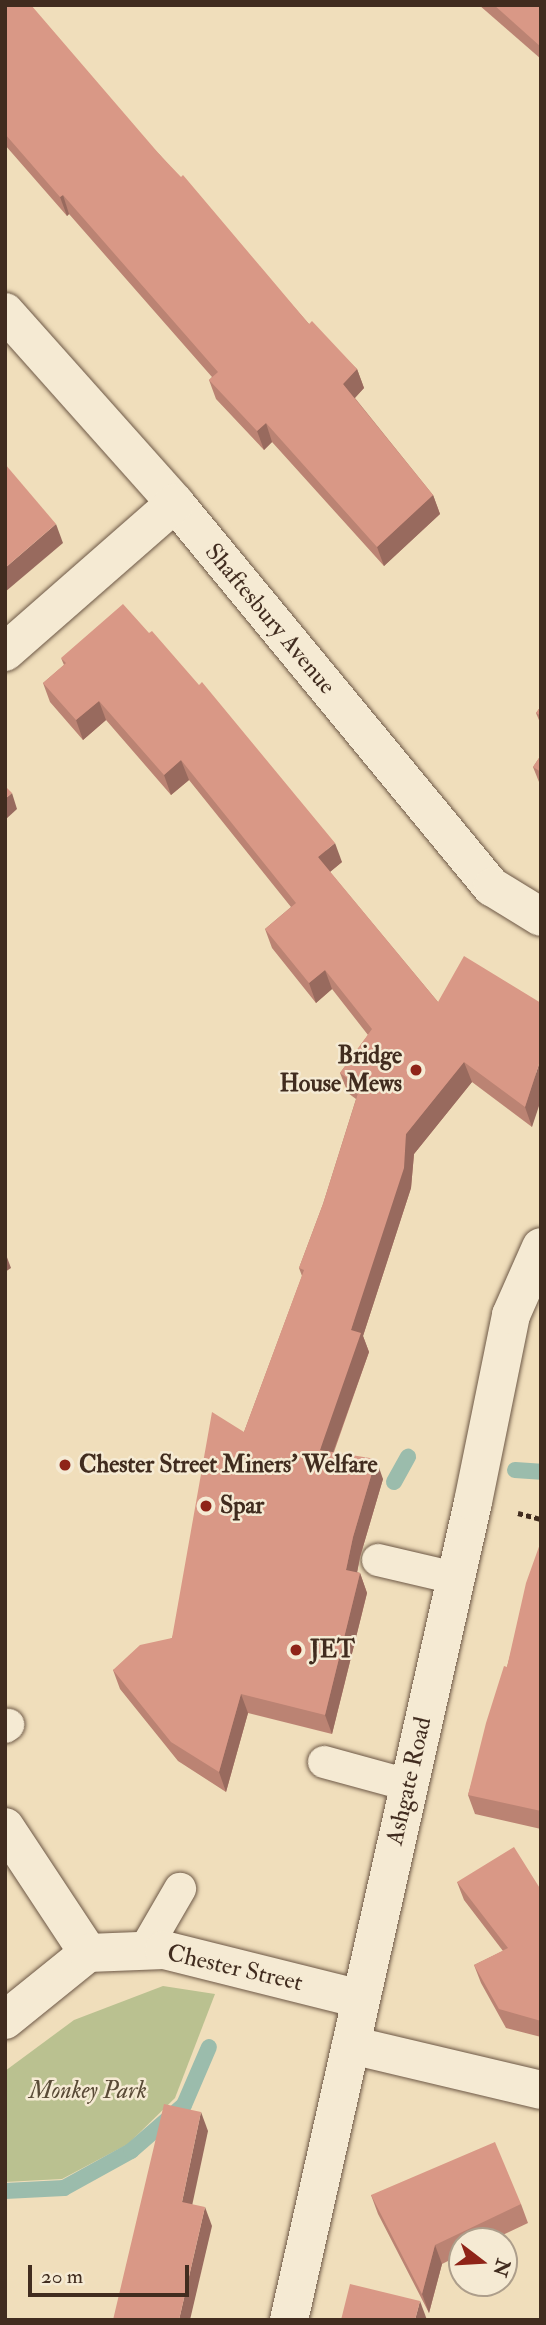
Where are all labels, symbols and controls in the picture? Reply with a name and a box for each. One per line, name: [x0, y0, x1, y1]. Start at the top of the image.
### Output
street label: Shaftesbury Avenue: [199, 538, 341, 700]
place label: Bridge House Mews: [280, 1042, 402, 1098]
marker: Bridge House Mews: [408, 1062, 424, 1078]
place label: Chester Street Miners' Welfare: [79, 1451, 377, 1479]
marker: Chester Street Miners' Welfare: [57, 1457, 73, 1473]
place label: Spar: [220, 1492, 264, 1520]
marker: Spar: [198, 1498, 214, 1514]
place label: JET: [310, 1636, 355, 1664]
marker: JET: [288, 1642, 304, 1658]
street label: Ashgate Road: [380, 1714, 438, 1848]
street label: Chester Street: [164, 1938, 306, 1998]
park label: Monkey Park: [29, 2077, 147, 2105]
north arrow: [448, 2227, 518, 2297]
scale bar: [32, 2252, 192, 2296]
text: N: [487, 2256, 515, 2279]
text: 20 m: [41, 2263, 83, 2290]

